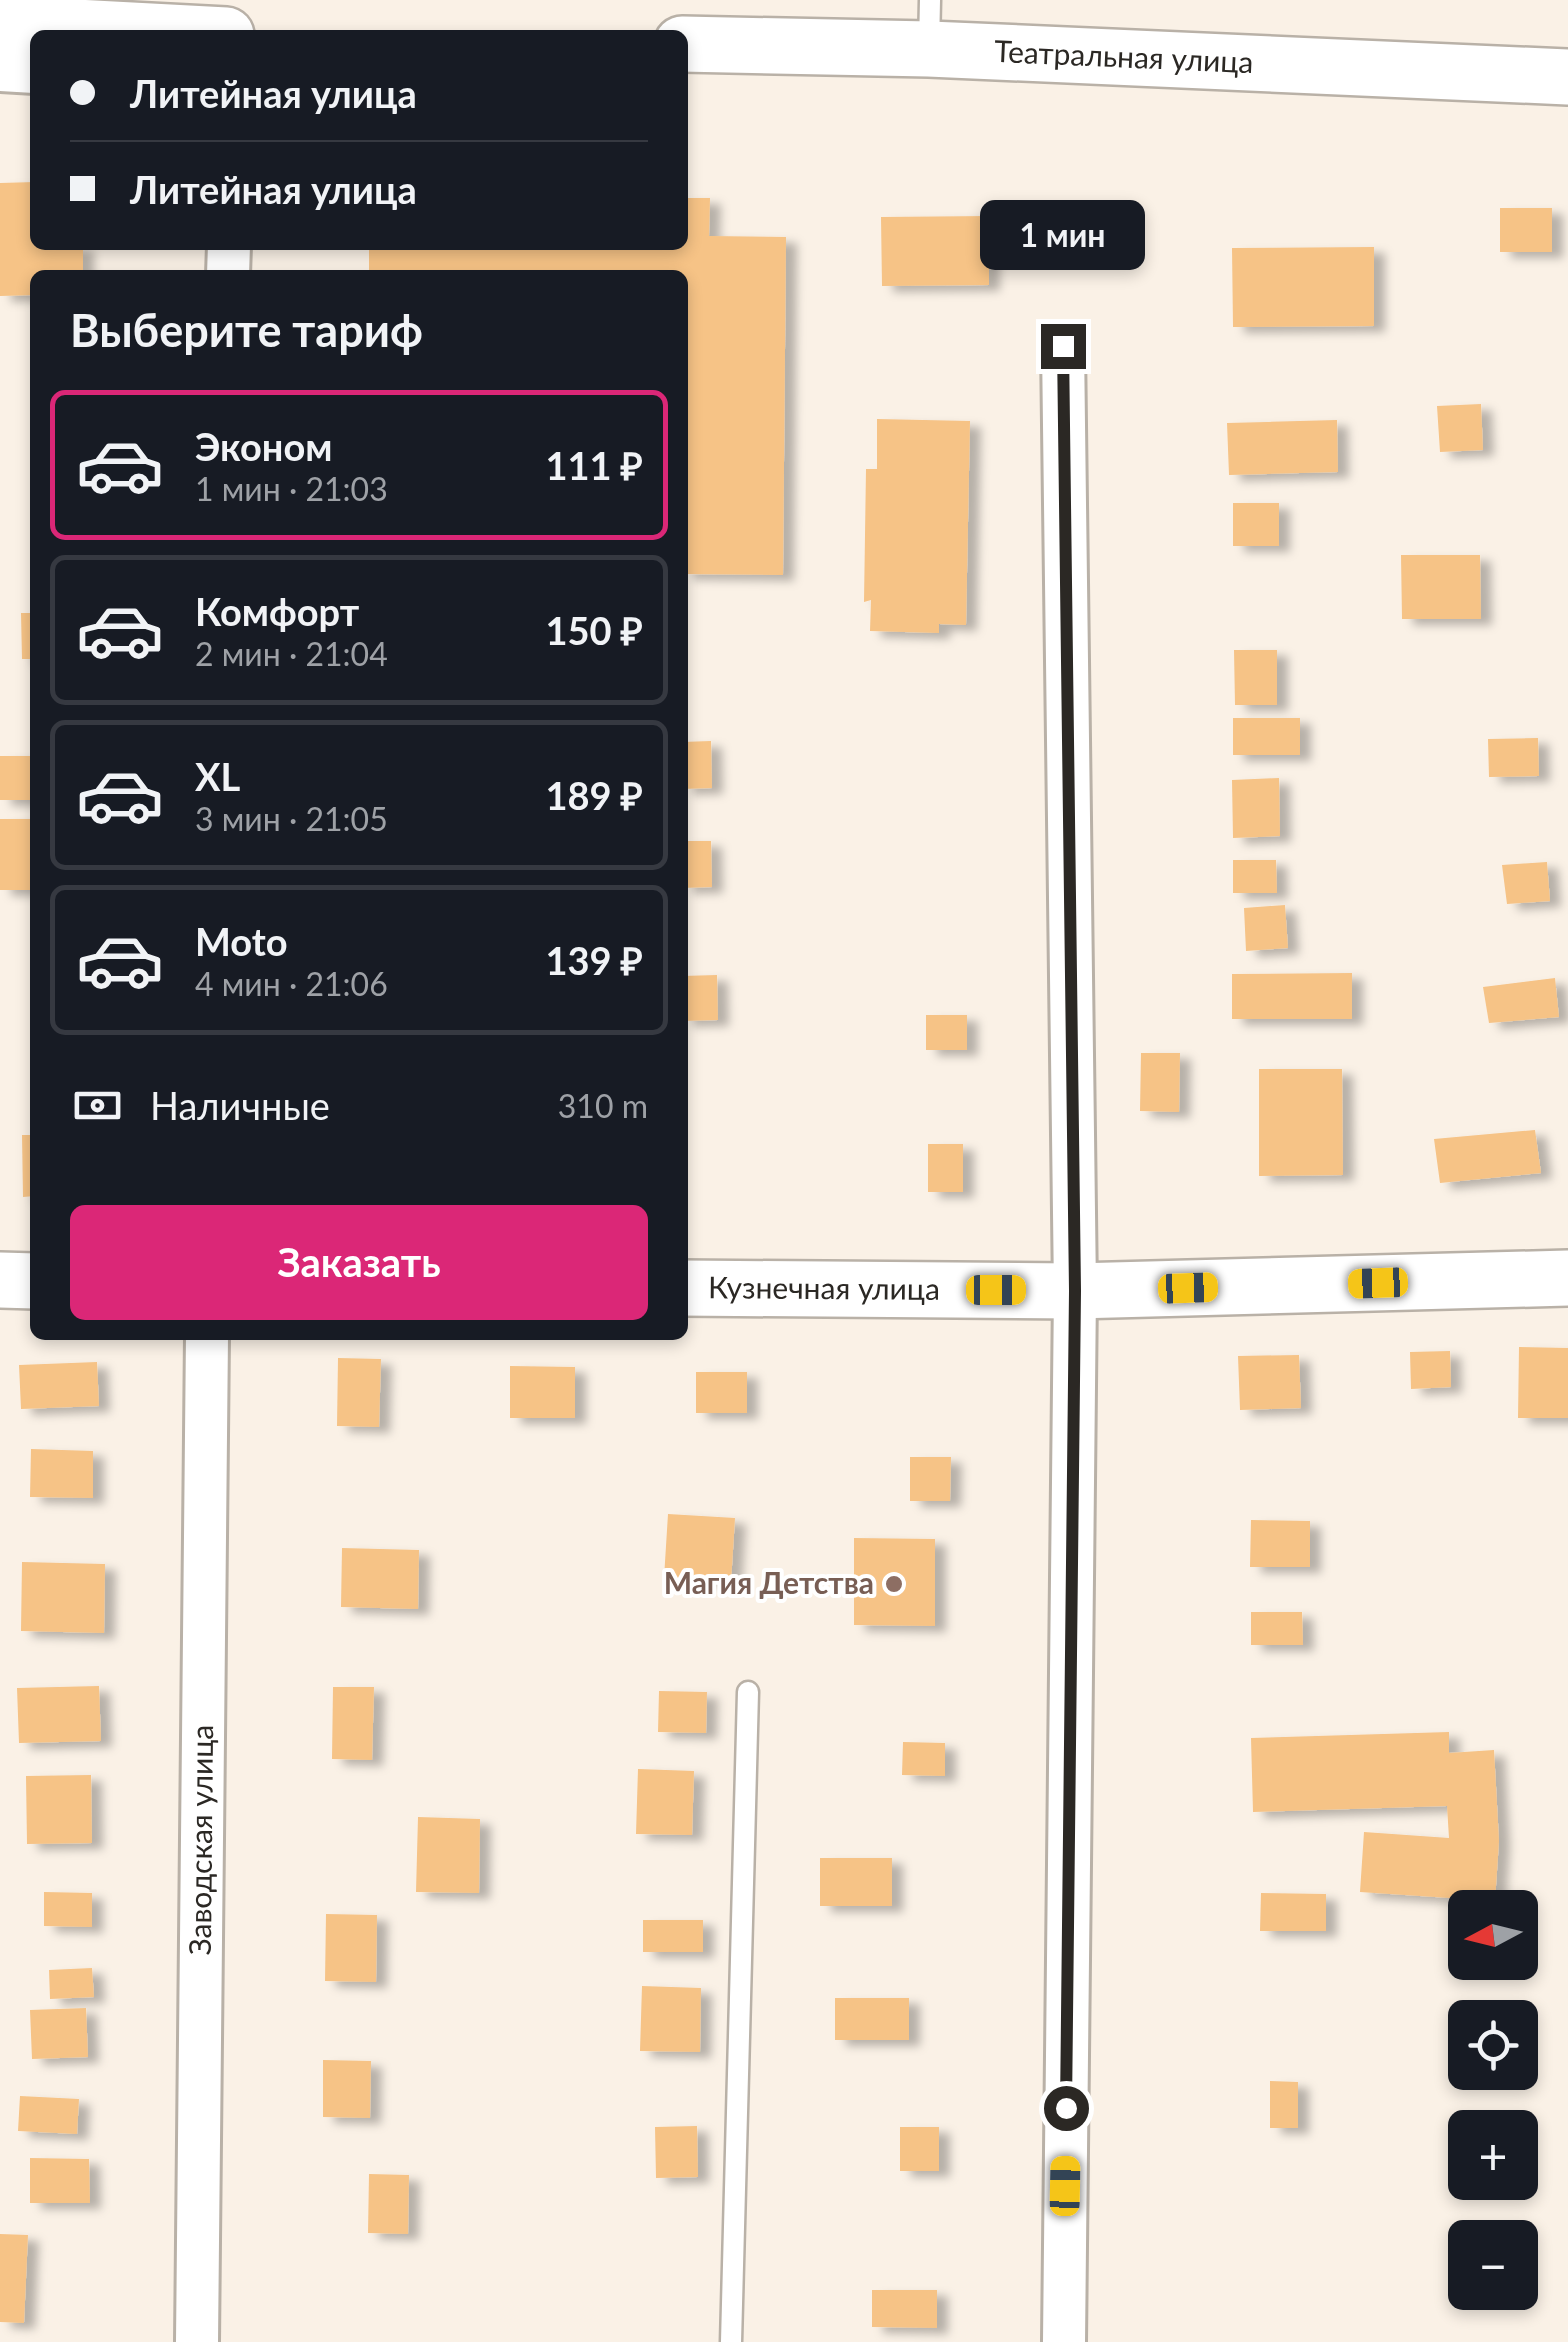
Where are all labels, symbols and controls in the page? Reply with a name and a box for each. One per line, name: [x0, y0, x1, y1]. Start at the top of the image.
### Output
street label: Театральная улица: [993, 32, 1254, 79]
text: Литейная улица: [130, 70, 417, 116]
text: Литейная улица: [130, 166, 417, 212]
callout: 1 мин: [980, 201, 1146, 271]
text: 1 мин: [1019, 215, 1106, 254]
text: Выберите тариф: [70, 303, 423, 357]
route end: [1041, 324, 1086, 369]
icon: car: [75, 420, 165, 510]
text: Эконом: [195, 423, 333, 469]
text: 111 ₽: [546, 442, 643, 488]
text: 1 мин · 21:03: [195, 469, 388, 508]
icon: car: [75, 585, 165, 675]
text: Комфорт: [195, 588, 359, 634]
text: 150 ₽: [546, 607, 643, 653]
text: 2 мин · 21:04: [195, 634, 388, 673]
icon: car: [75, 750, 165, 840]
text: XL: [195, 753, 240, 799]
text: 189 ₽: [546, 772, 643, 818]
text: 3 мин · 21:05: [195, 799, 388, 838]
icon: car: [75, 915, 165, 1005]
text: Moto: [195, 918, 288, 964]
text: 139 ₽: [546, 937, 643, 983]
text: 4 мин · 21:06: [195, 964, 388, 1003]
icon: cash: [70, 1078, 125, 1133]
text: Наличные: [150, 1082, 330, 1128]
text: 310 m: [558, 1086, 648, 1125]
button: Заказать: [70, 1205, 648, 1320]
car: [1347, 1267, 1409, 1299]
street label: Кузнечная улица: [708, 1268, 940, 1306]
car: [1157, 1272, 1219, 1304]
car: [966, 1275, 1026, 1305]
place label: Магия Детства: [664, 1564, 874, 1600]
marker: Магия Детства: [883, 1573, 905, 1595]
street label: Заводская улица: [181, 1724, 219, 1956]
north arrow: [1448, 1890, 1538, 1980]
map controls: [1448, 1890, 1538, 2310]
button: locate: [1448, 2000, 1538, 2090]
route start: [1044, 2086, 1089, 2131]
button: +: [1448, 2110, 1538, 2200]
car: [1049, 2156, 1081, 2216]
button: −: [1448, 2220, 1538, 2310]

